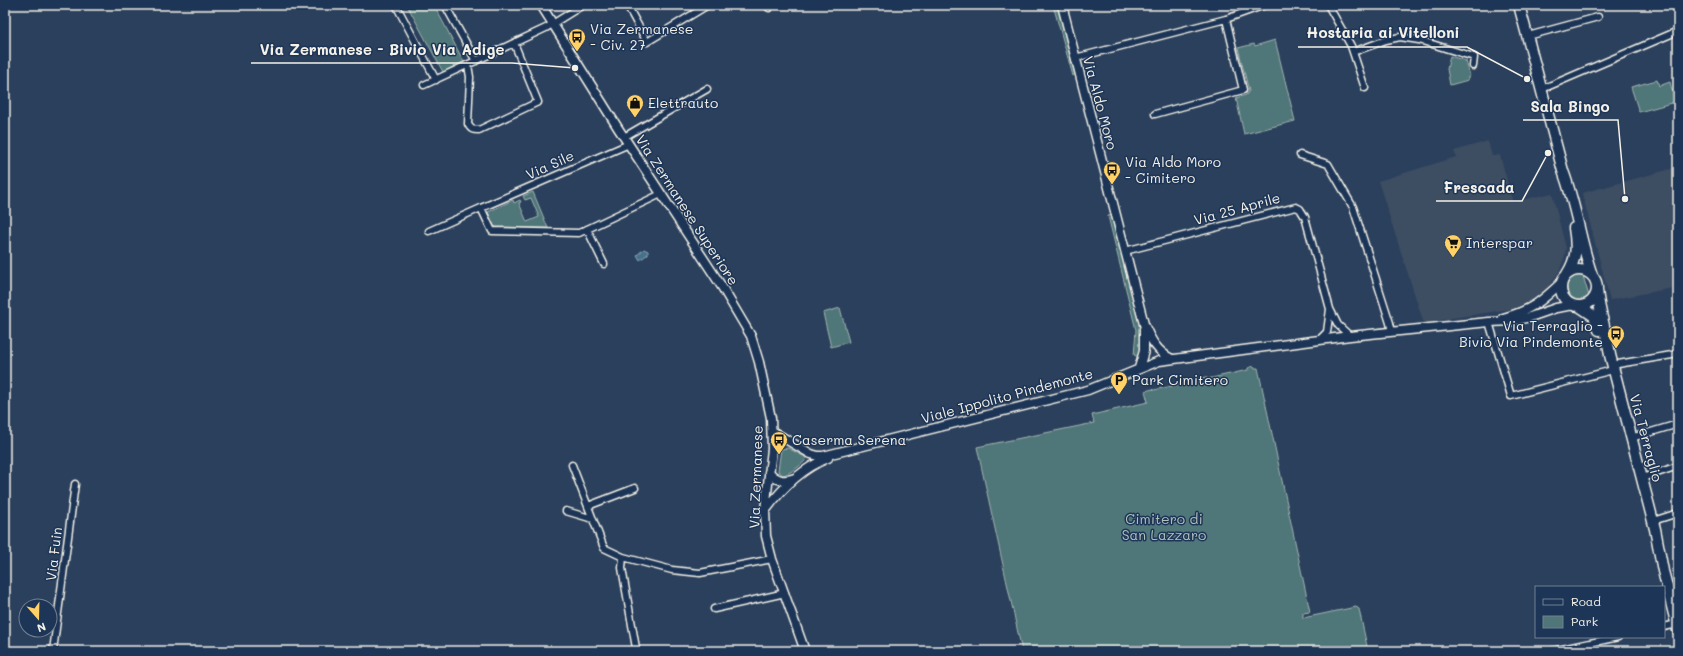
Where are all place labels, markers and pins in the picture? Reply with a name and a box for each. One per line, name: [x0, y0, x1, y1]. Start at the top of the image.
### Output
place label: Via Zermanese - Civ. 27: [590, 19, 693, 54]
callout: Hostaria ai Vitelloni: [1298, 20, 1467, 47]
bus stop icon: Via Zermanese - Civ. 27: [567, 27, 587, 52]
callout: Via Zermanese - Bivio Via Adige: [251, 36, 512, 63]
shop icon: Elettrauto: [625, 93, 645, 118]
place label: Elettrauto: [648, 93, 718, 112]
callout: Sala Bingo: [1523, 93, 1618, 120]
place label: Via Aldo Moro - Cimitero: [1125, 152, 1221, 187]
bus stop icon: Via Aldo Moro - Cimitero: [1102, 160, 1122, 185]
callout: Frescada: [1436, 174, 1522, 201]
supermarket icon: Interspar: [1443, 233, 1463, 258]
place label: Interspar: [1466, 233, 1533, 252]
place label: Via Terraglio - Bivio Via Pindemonte: [1459, 316, 1603, 351]
bus stop icon: Via Terraglio - Bivio Via Pindemonte: [1606, 324, 1626, 349]
parking icon: Park Cimitero: [1109, 370, 1129, 395]
place label: Park Cimitero: [1132, 370, 1228, 389]
bus stop icon: Caserma Serena: [769, 430, 789, 455]
place label: Caserma Serena: [792, 430, 906, 449]

